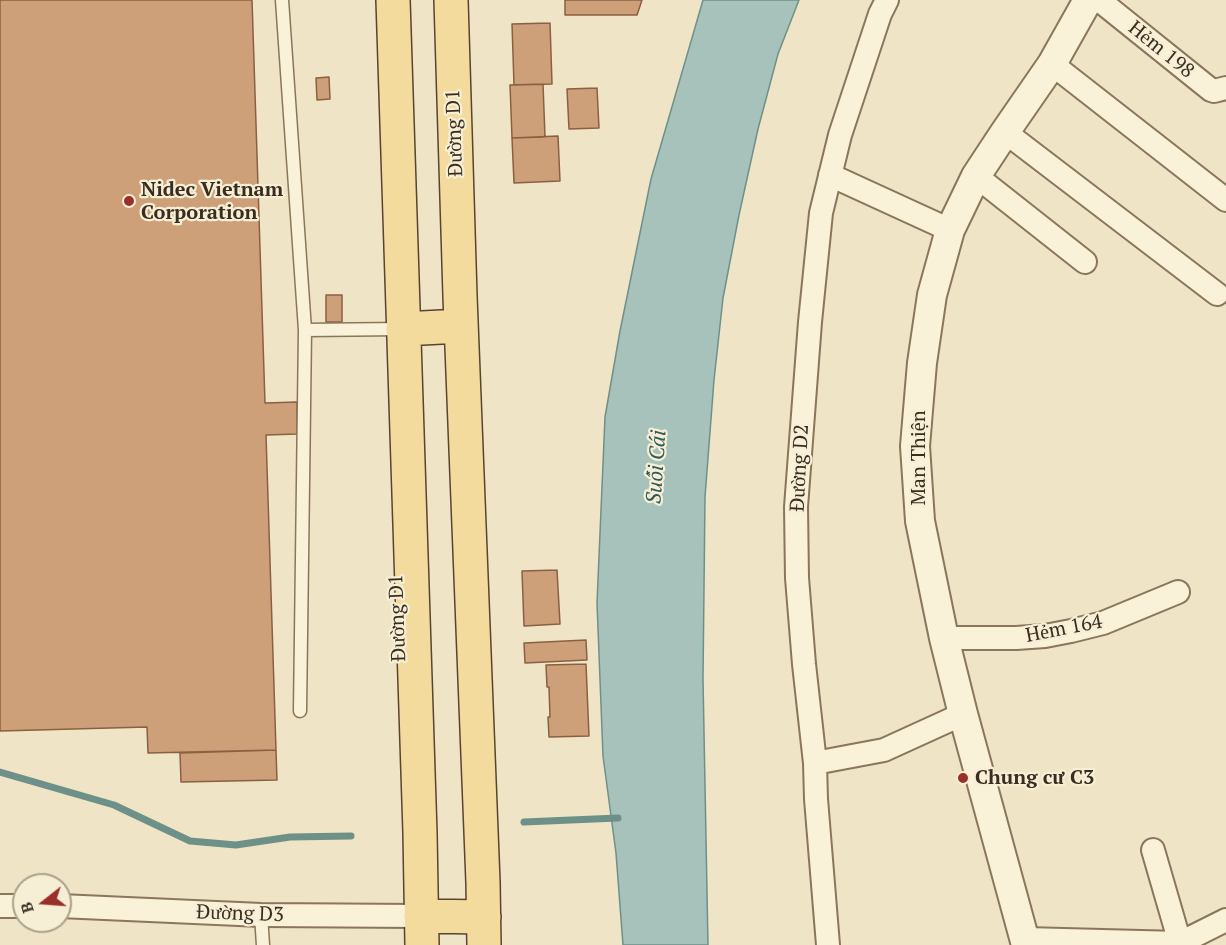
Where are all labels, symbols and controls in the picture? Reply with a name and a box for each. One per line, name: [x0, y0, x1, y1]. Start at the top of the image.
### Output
street label: Hẻm 198: [1123, 16, 1199, 84]
street label: Đường D1: [441, 89, 469, 177]
place label: Nidec Vietnam Corporation: [141, 178, 283, 225]
marker: Nidec Vietnam Corporation: [122, 194, 136, 208]
street label: Man Thiện: [907, 410, 931, 506]
street label: Đường D2: [786, 424, 814, 512]
water label: Suối Cái: [642, 429, 672, 505]
street label: Đường D1: [384, 574, 412, 662]
street label: Hẻm 164: [1024, 610, 1104, 648]
place label: Chung cư C3: [975, 766, 1094, 790]
marker: Chung cư C3: [956, 771, 970, 785]
north arrow: [12, 873, 72, 933]
text: B: [15, 900, 39, 916]
street label: Đường D3: [196, 900, 284, 928]

